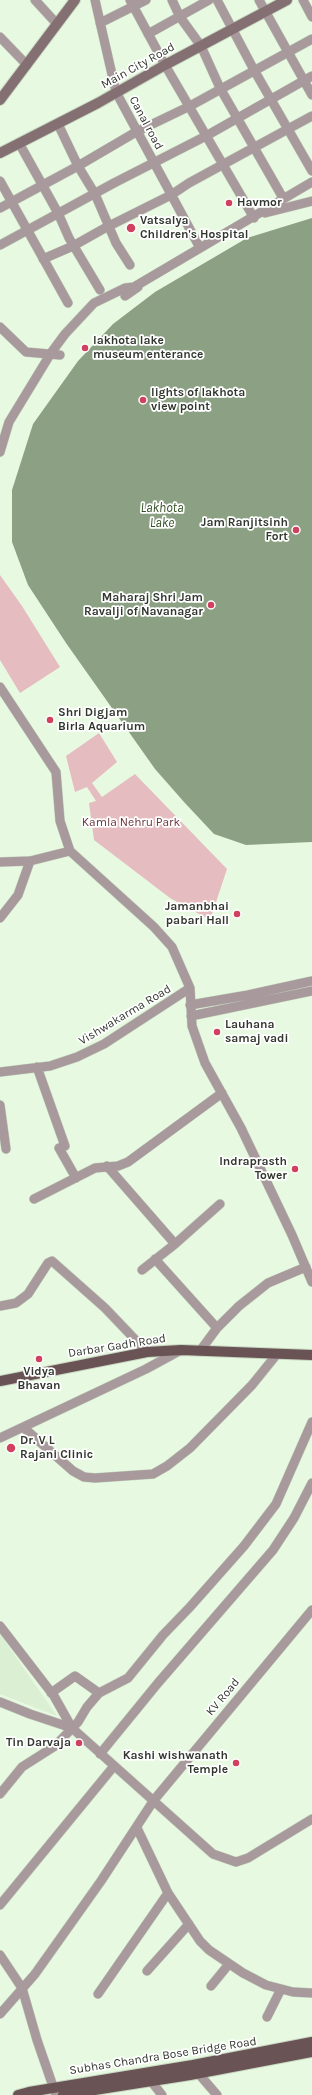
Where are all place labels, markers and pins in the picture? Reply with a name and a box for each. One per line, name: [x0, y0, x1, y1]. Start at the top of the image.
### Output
place label: Havmor: [237, 196, 282, 210]
marker: Havmor: [224, 198, 234, 208]
place label: Vatsalya Children's Hospital: [140, 214, 248, 242]
marker: Vatsalya Children's Hospital: [125, 222, 137, 234]
place label: lakhota lake museum enterance: [93, 334, 203, 362]
marker: lakhota lake museum enterance: [80, 343, 90, 353]
place label: lights of lakhota view point: [151, 386, 245, 414]
marker: lights of lakhota view point: [138, 395, 148, 405]
place label: Jam Ranjitsinh Fort: [201, 516, 288, 544]
marker: Jam Ranjitsinh Fort: [291, 525, 301, 535]
place label: Maharaj Shri Jam Ravalji of Navanagar: [84, 591, 203, 619]
marker: Maharaj Shri Jam Ravalji of Navanagar: [206, 600, 216, 610]
place label: Shri Digjam Birla Aquarium: [58, 706, 145, 734]
marker: Shri Digjam Birla Aquarium: [45, 715, 55, 725]
place label: Jamanbhai pabari Hall: [165, 900, 229, 928]
marker: Jamanbhai pabari Hall: [232, 909, 242, 919]
place label: Lauhana samaj vadi: [225, 1018, 288, 1046]
marker: Lauhana samaj vadi: [212, 1027, 222, 1037]
place label: Indraprasth Tower: [219, 1155, 287, 1183]
marker: Indraprasth Tower: [290, 1164, 300, 1174]
marker: Vidya Bhavan: [34, 1354, 44, 1364]
place label: Vidya Bhavan: [18, 1365, 60, 1393]
place label: Dr. V L Rajani Clinic: [20, 1434, 93, 1462]
marker: Dr. V L Rajani Clinic: [5, 1442, 17, 1454]
place label: Tin Darvaja: [6, 1736, 71, 1750]
marker: Tin Darvaja: [74, 1738, 84, 1748]
place label: Kashi wishwanath Temple: [123, 1749, 228, 1777]
marker: Kashi wishwanath Temple: [231, 1758, 241, 1768]

